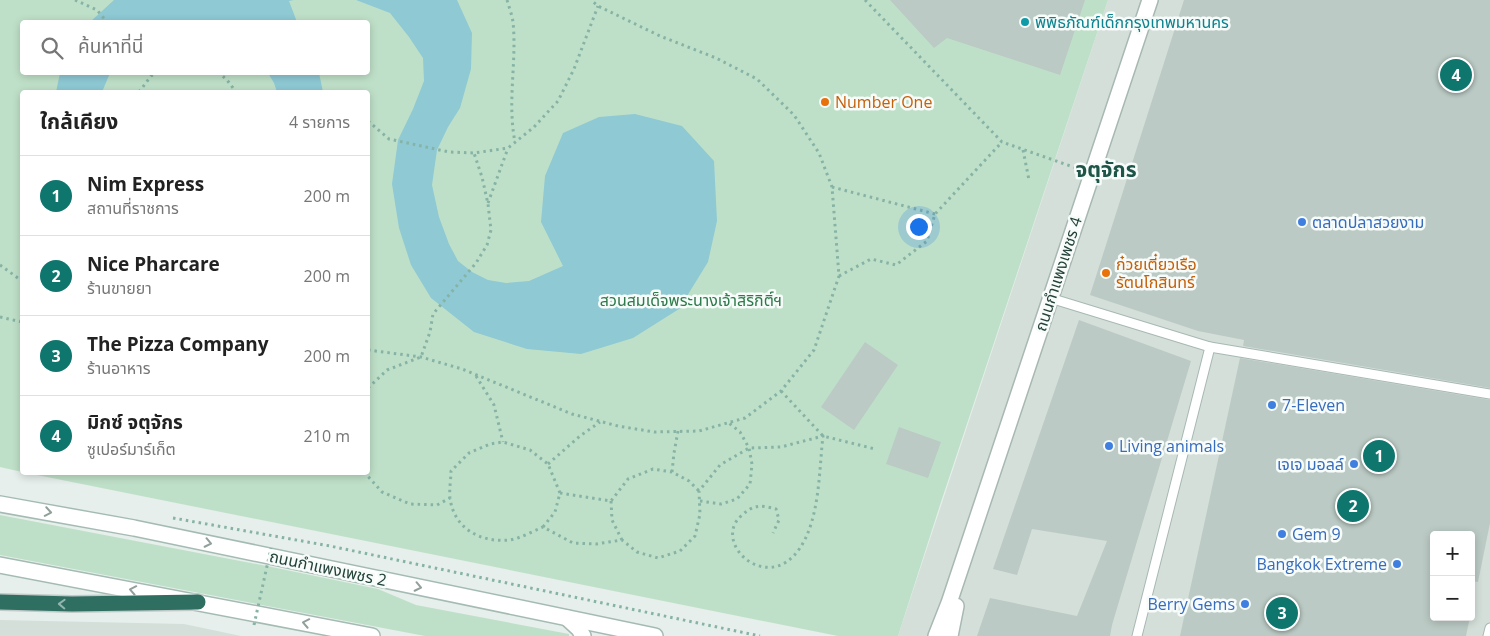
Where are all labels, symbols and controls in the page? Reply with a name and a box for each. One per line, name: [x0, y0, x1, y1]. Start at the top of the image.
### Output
place label: พิพิธภัณฑ์เด็กกรุงเทพมหานคร: [1035, 11, 1229, 33]
marker: พิพิธภัณฑ์เด็กกรุงเทพมหานคร: [1019, 16, 1031, 28]
search box: [20, 20, 370, 75]
text: ค้นหาที่นี่: [78, 33, 143, 59]
icon: search: [38, 34, 66, 62]
pin: 4: [1440, 56, 1472, 94]
place label: Number One: [835, 91, 932, 113]
marker: Number One: [819, 96, 831, 108]
text: ใกล้เคียง: [40, 107, 118, 135]
text: 4 รายการ: [289, 111, 350, 133]
district label: จตุจักร: [1075, 155, 1137, 183]
text: Nim Express: [87, 171, 204, 197]
text: 1: [51, 185, 61, 207]
text: 200 m: [304, 185, 350, 207]
text: สถานที่ราชการ: [87, 197, 179, 219]
place label: ตลาดปลาสวยงาม: [1312, 211, 1424, 233]
your location: [906, 214, 932, 240]
street label: ถนนกำแพงเพชร 4: [1029, 214, 1087, 334]
marker: ตลาดปลาสวยงาม: [1296, 216, 1308, 228]
text: Nice Pharcare: [87, 251, 220, 277]
place label: ก๋วยเตี๋ยวเรือ รัตนโกสินทร์: [1116, 253, 1197, 293]
text: 2: [51, 265, 61, 287]
text: 200 m: [304, 265, 350, 287]
marker: ก๋วยเตี๋ยวเรือ รัตนโกสินทร์: [1100, 267, 1112, 279]
text: ร้านขายยา: [87, 277, 152, 299]
park label: สวนสมเด็จพระนางเจ้าสิริกิติ์ฯ: [600, 289, 782, 311]
text: The Pizza Company: [87, 331, 269, 357]
text: 3: [51, 345, 61, 367]
text: 200 m: [304, 345, 350, 367]
text: ร้านอาหาร: [87, 357, 151, 379]
place label: 7-Eleven: [1282, 394, 1345, 416]
marker: 7-Eleven: [1266, 399, 1278, 411]
text: มิกซ์ จตุจักร: [87, 409, 183, 435]
text: 4: [51, 425, 61, 447]
text: 210 m: [304, 425, 350, 447]
place label: Living animals: [1119, 435, 1224, 457]
pin: 1: [1363, 437, 1395, 475]
text: ซูเปอร์มาร์เก็ต: [87, 438, 176, 460]
marker: Living animals: [1103, 440, 1115, 452]
place label: เจเจ มอลล์: [1277, 453, 1344, 475]
marker: เจเจ มอลล์: [1348, 458, 1360, 470]
pin: 2: [1337, 487, 1369, 525]
one-way arrow: [44, 506, 52, 516]
place label: Gem 9: [1292, 523, 1341, 545]
marker: Gem 9: [1276, 528, 1288, 540]
map controls: [1430, 531, 1475, 621]
button: +: [1430, 531, 1475, 576]
one-way arrow: [203, 537, 212, 548]
street label: ถนนกำแพงเพชร 2: [267, 545, 389, 591]
place label: Bangkok Extreme: [1256, 553, 1387, 575]
marker: Bangkok Extreme: [1391, 558, 1403, 570]
button: −: [1430, 576, 1475, 621]
one-way arrow: [414, 581, 422, 592]
one-way arrow: [129, 586, 138, 596]
place label: Berry Gems: [1147, 593, 1235, 615]
pin: 3: [1266, 594, 1298, 632]
marker: Berry Gems: [1239, 598, 1251, 610]
one-way arrow: [58, 599, 66, 609]
one-way arrow: [302, 619, 311, 629]

